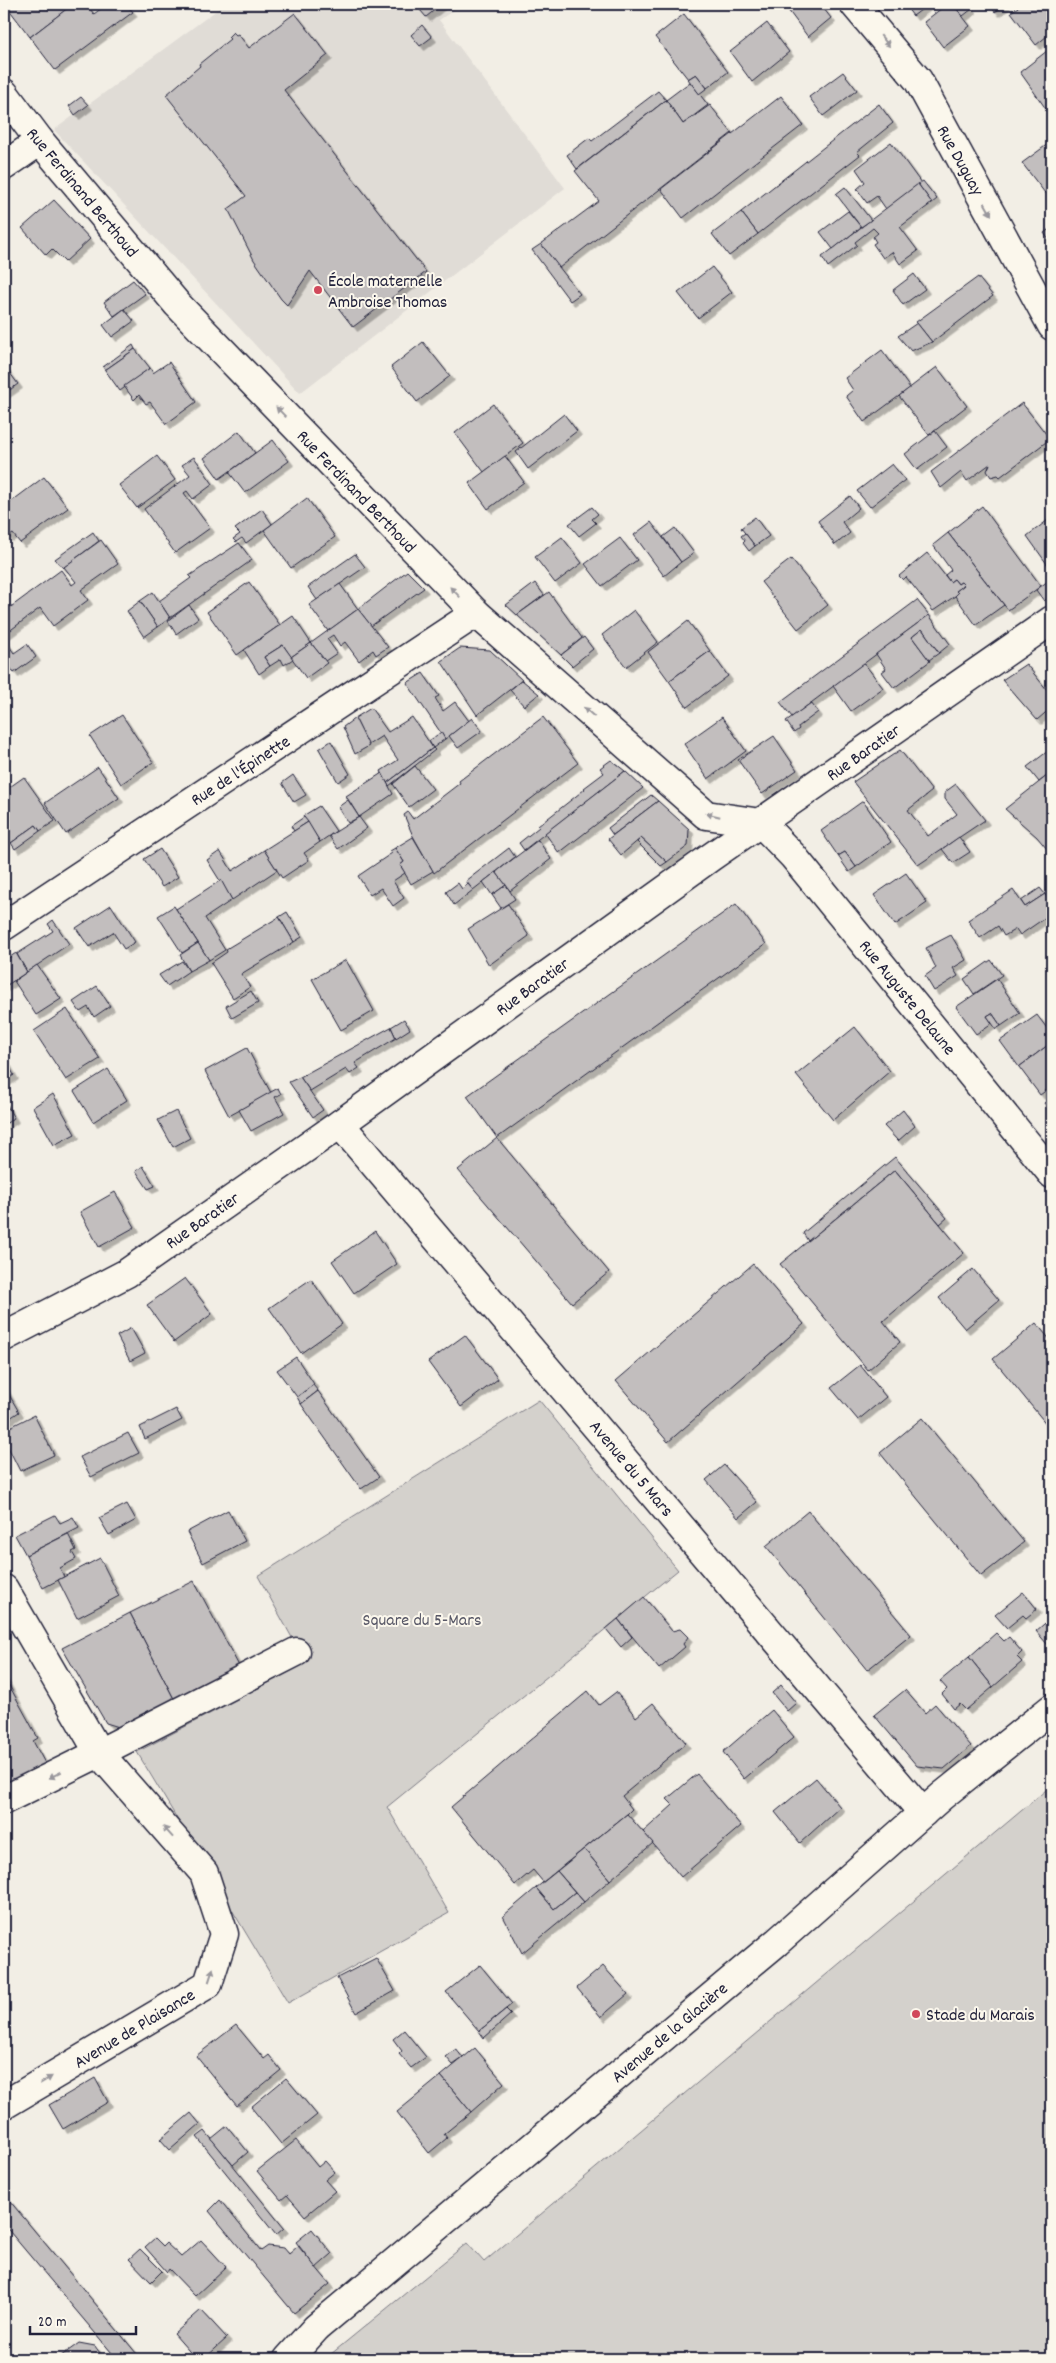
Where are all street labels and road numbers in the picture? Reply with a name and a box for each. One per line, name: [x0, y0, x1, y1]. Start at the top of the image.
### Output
street label: Rue Duguay: [929, 121, 989, 202]
street label: Rue Ferdinand Berthoud: [19, 123, 143, 264]
street label: Rue Ferdinand Berthoud: [290, 426, 421, 560]
street label: Rue Baratier: [822, 719, 907, 789]
street label: Rue de l'Épinette: [187, 731, 296, 814]
street label: Rue Auguste Delaune: [852, 936, 960, 1062]
street label: Rue Baratier: [492, 953, 576, 1023]
street label: Rue Baratier: [161, 1187, 246, 1257]
street label: Avenue du 5 Mars: [582, 1416, 678, 1523]
street label: Avenue de la Glacière: [607, 1978, 734, 2090]
street label: Avenue de Plaisance: [70, 1984, 201, 2076]

